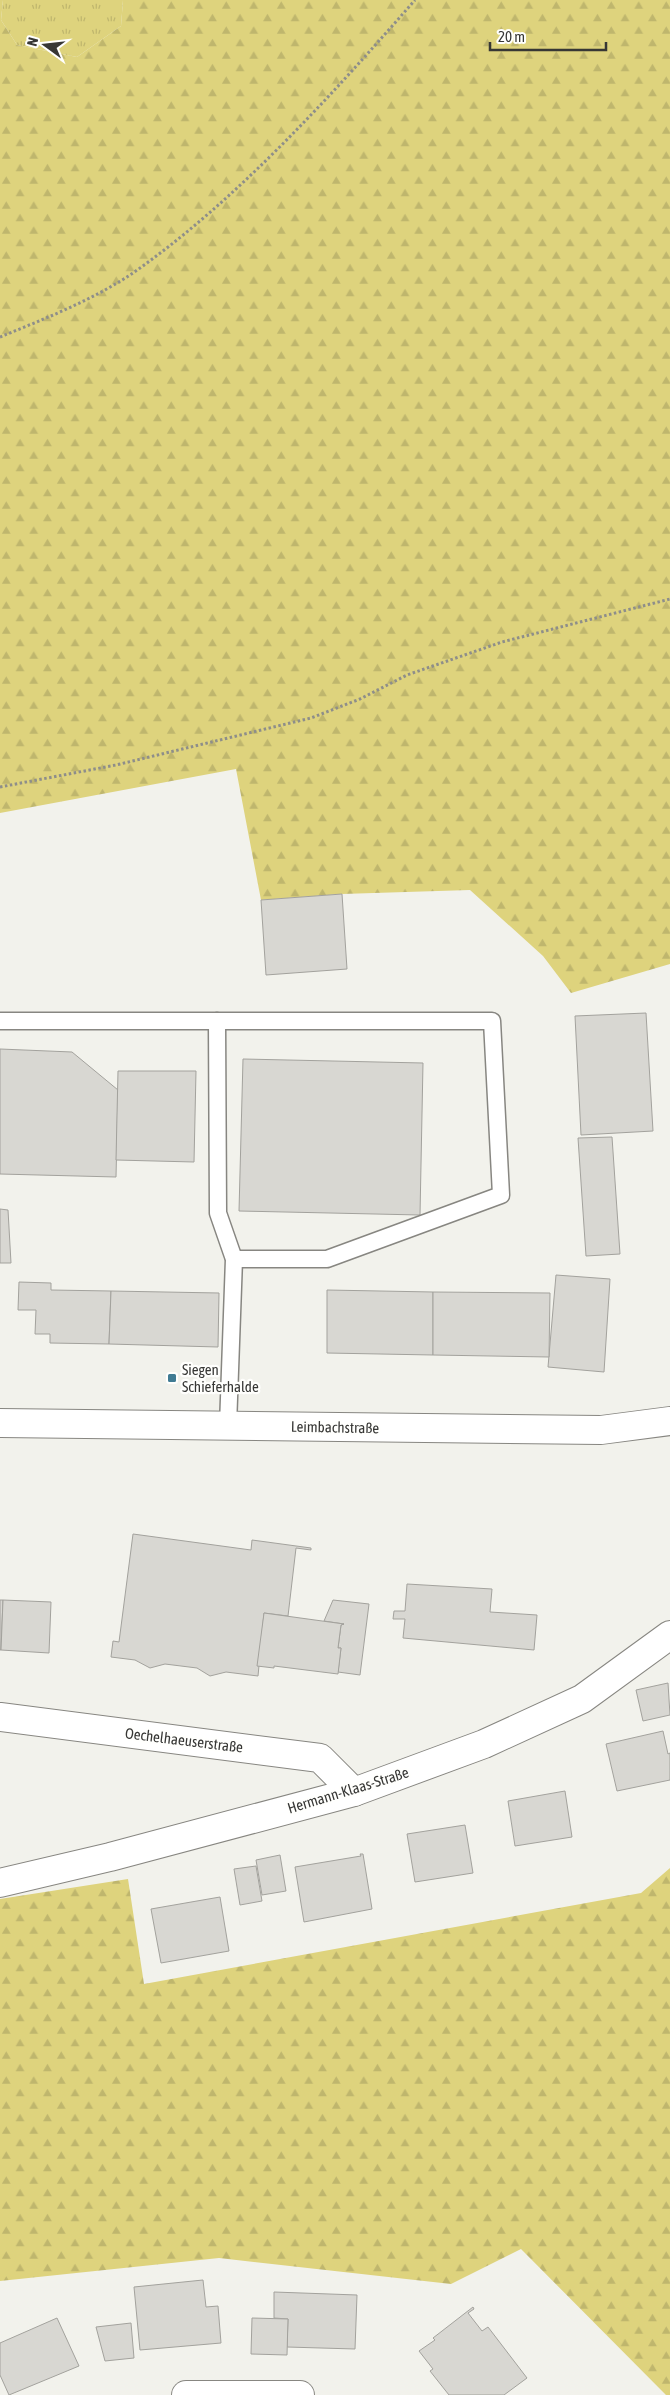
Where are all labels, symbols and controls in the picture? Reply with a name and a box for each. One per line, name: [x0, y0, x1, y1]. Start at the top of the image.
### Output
north arrow: [20, 20, 70, 70]
scale bar: [490, 20, 606, 52]
text: 20 m: [498, 28, 525, 45]
text: N: [24, 36, 41, 48]
place label: Siegen Schieferhalde: [182, 1361, 259, 1395]
marker: Siegen Schieferhalde: [166, 1372, 178, 1384]
street label: Leimbachstraße: [291, 1418, 380, 1436]
street label: Oechelhaeuserstraße: [124, 1724, 244, 1756]
street label: Hermann-Klaas-Straße: [285, 1763, 411, 1817]

